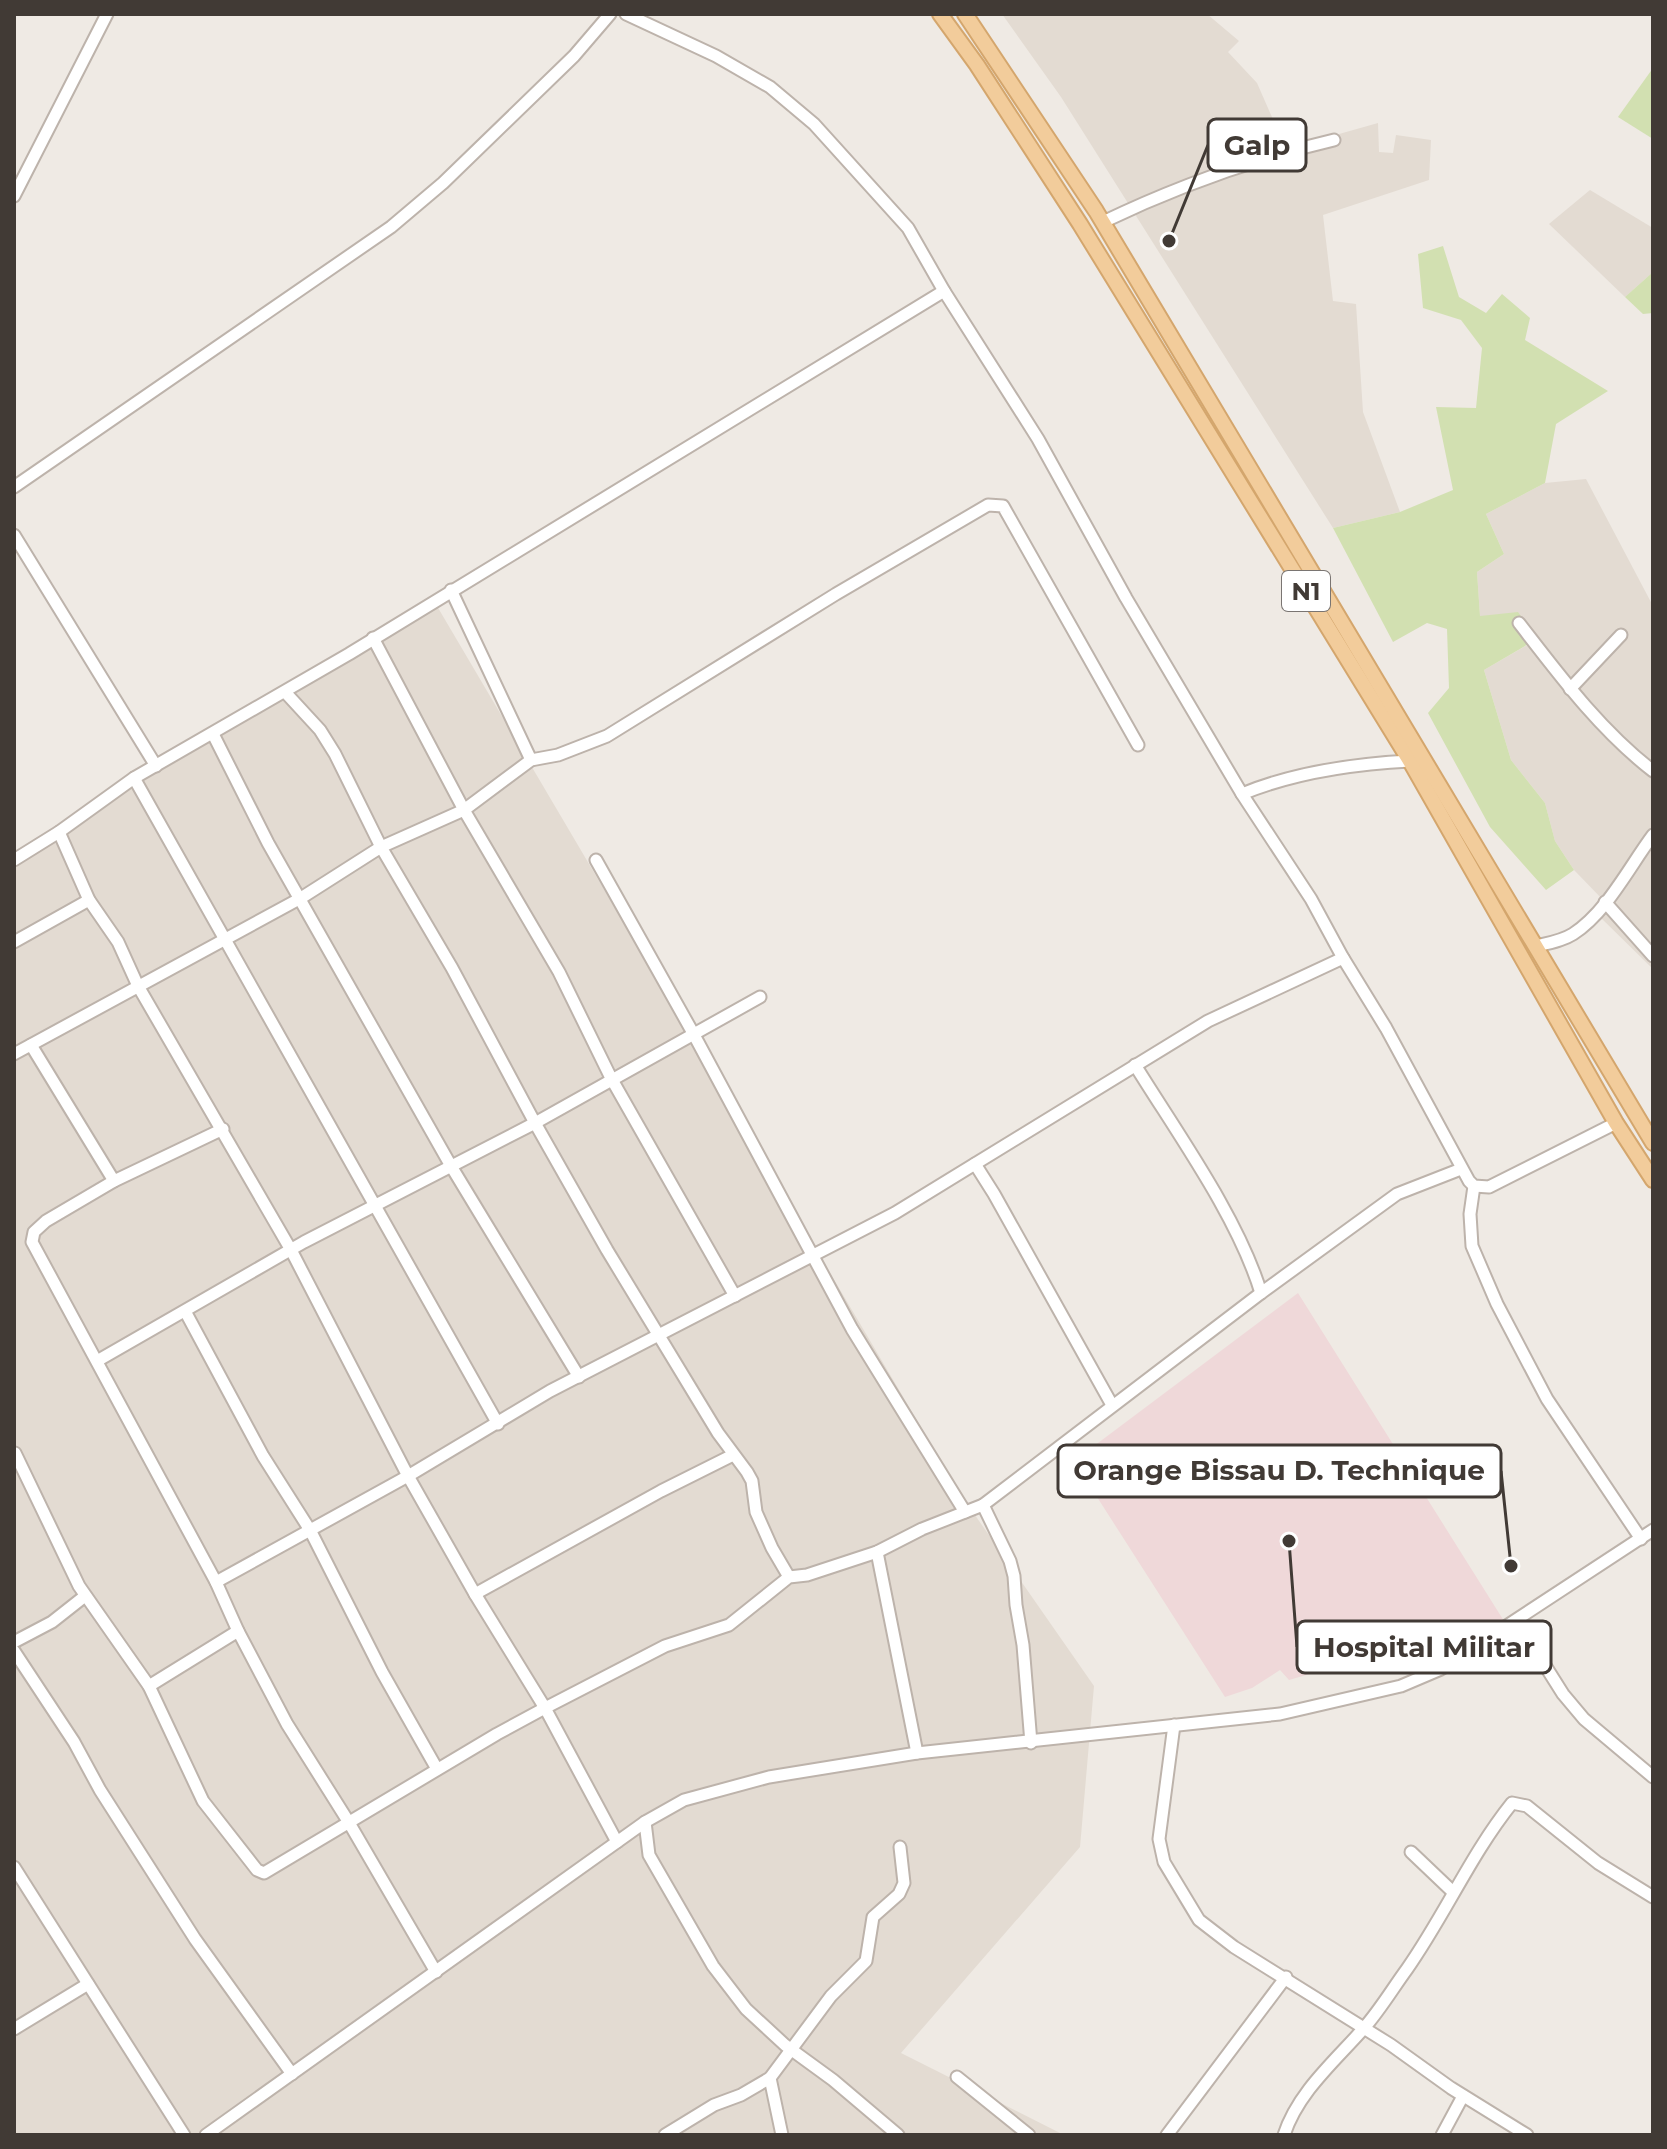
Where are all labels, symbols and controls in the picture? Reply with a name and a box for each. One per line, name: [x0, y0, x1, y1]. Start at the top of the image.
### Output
callout: Galp: [1208, 119, 1306, 171]
text: Galp: [1224, 128, 1290, 162]
road number: N1: [1282, 571, 1330, 611]
callout: Orange Bissau D. Technique: [1058, 1445, 1501, 1497]
text: Orange Bissau D. Technique: [1073, 1453, 1485, 1487]
callout: Hospital Militar: [1297, 1621, 1551, 1673]
text: Hospital Militar: [1313, 1630, 1535, 1664]

